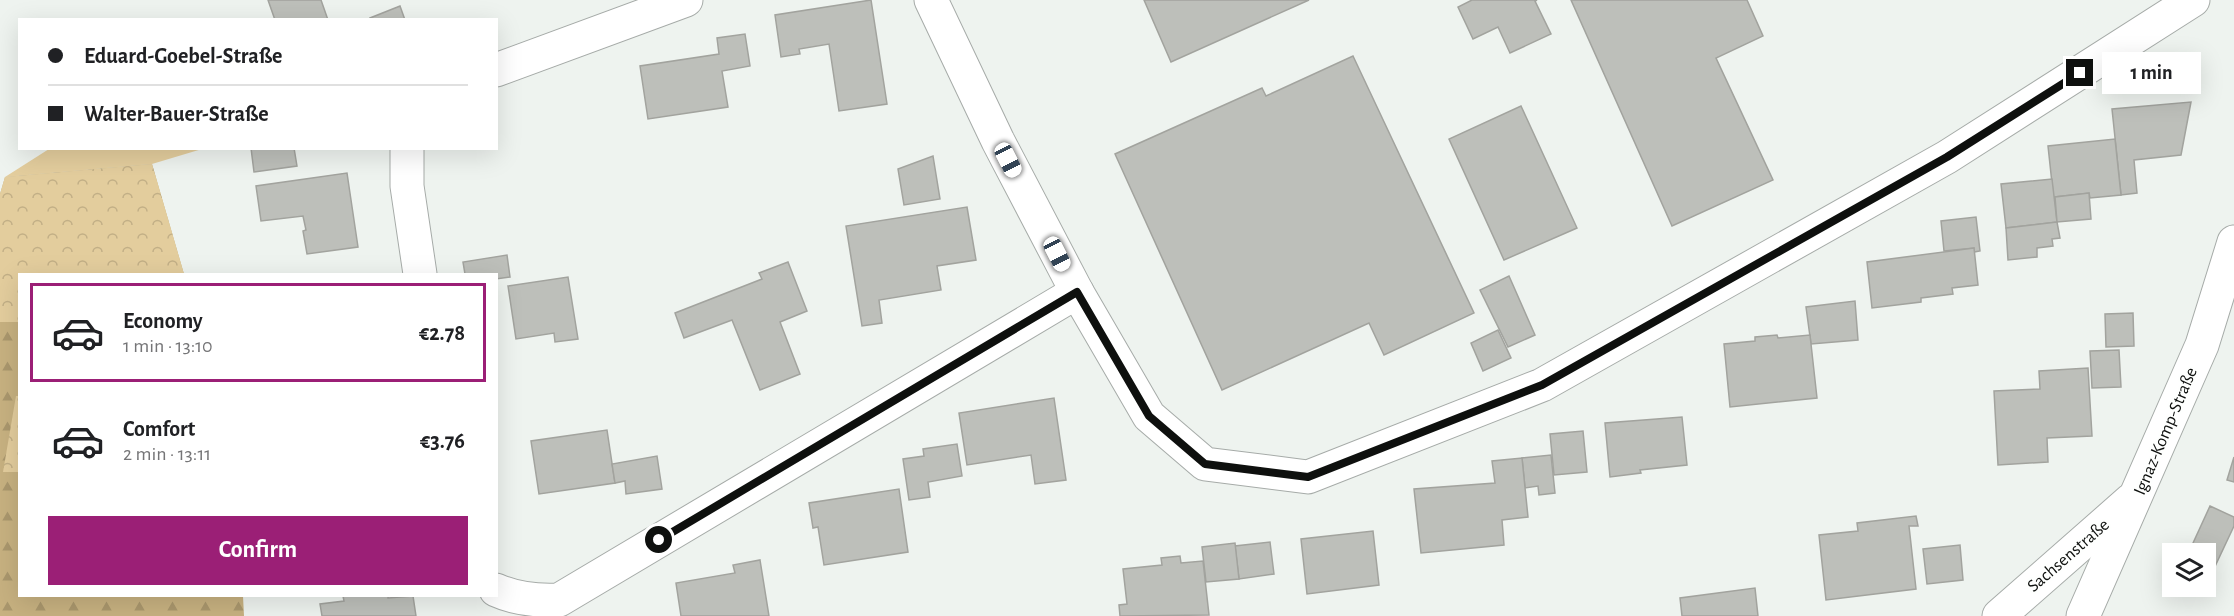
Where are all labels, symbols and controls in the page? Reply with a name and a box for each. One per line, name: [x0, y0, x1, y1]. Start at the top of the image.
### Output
text: Eduard-Goebel-Straße: [84, 45, 282, 67]
callout: 1 min: [2101, 52, 2200, 94]
route end: [2066, 59, 2093, 86]
text: 1 min: [2130, 63, 2173, 83]
text: Walter-Bauer-Straße: [84, 103, 269, 125]
car: [992, 140, 1024, 180]
car: [1041, 234, 1073, 274]
icon: car: [51, 306, 105, 360]
text: Economy: [123, 310, 203, 332]
text: €2.78: [419, 322, 465, 344]
text: 1 min · 13:10: [123, 336, 213, 356]
street label: Ignaz-Komp-Straße: [2131, 365, 2201, 498]
icon: car: [51, 414, 105, 468]
text: Comfort: [123, 418, 195, 440]
text: €3.76: [420, 430, 465, 452]
text: 2 min · 13:11: [123, 444, 211, 464]
button: Confirm: [48, 516, 468, 585]
street label: Sachsenstraße: [2024, 516, 2113, 596]
route start: [645, 526, 672, 553]
map controls: [2162, 543, 2216, 597]
button: layers: [2162, 543, 2216, 597]

